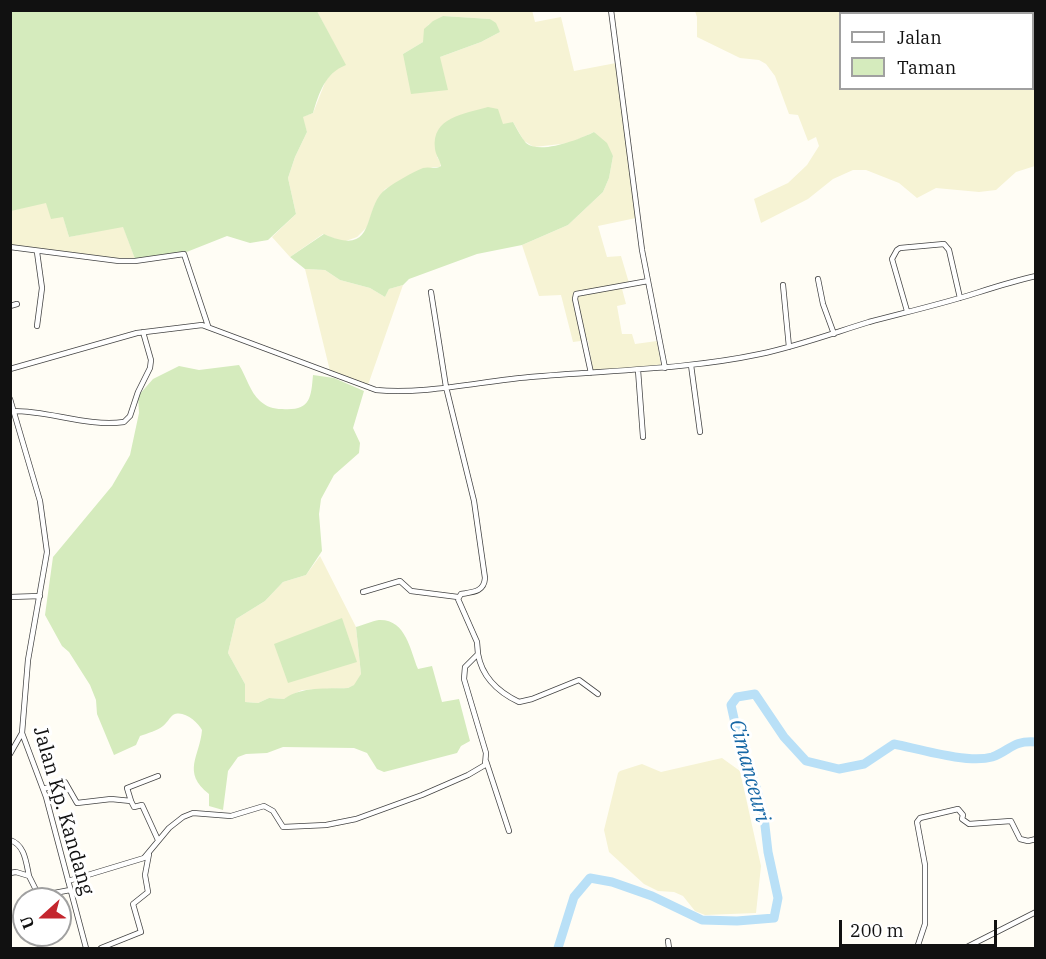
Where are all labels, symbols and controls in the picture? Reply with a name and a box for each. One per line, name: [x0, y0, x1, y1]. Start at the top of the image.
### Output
legend: [839, 12, 1034, 90]
text: Jalan: [897, 26, 942, 49]
text: Taman: [897, 56, 956, 79]
water label: Cimanceuri: [723, 717, 775, 825]
street label: Jalan Kp. Kandang: [27, 724, 99, 898]
north arrow: [12, 887, 72, 947]
scale bar: [842, 908, 1000, 946]
text: U: [16, 913, 39, 932]
text: 200 m: [850, 919, 904, 942]

